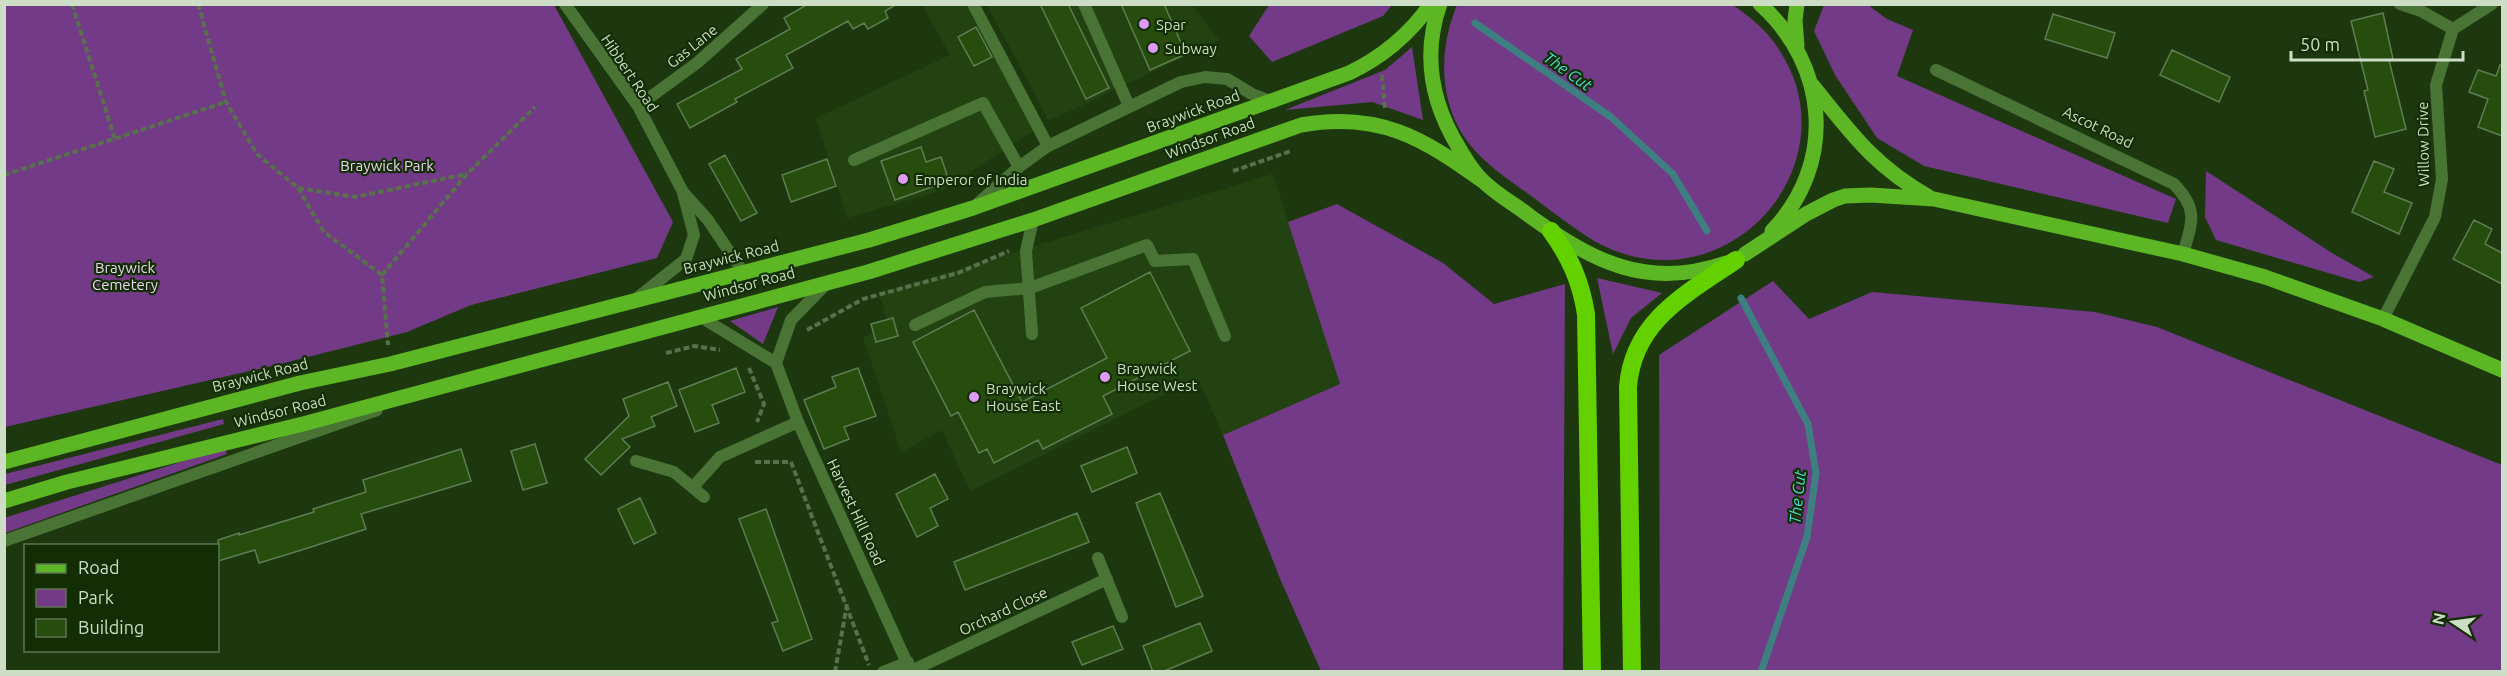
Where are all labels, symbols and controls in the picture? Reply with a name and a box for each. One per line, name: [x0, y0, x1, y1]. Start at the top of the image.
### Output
place label: Spar: [1156, 16, 1186, 33]
marker: Spar: [1137, 17, 1151, 31]
street label: Gas Lane: [663, 21, 721, 71]
scale bar: [2291, 24, 2464, 62]
street label: Hibbert Road: [598, 31, 662, 115]
text: 50 m: [2300, 34, 2340, 54]
place label: Subway: [1165, 40, 1217, 57]
marker: Subway: [1146, 41, 1160, 55]
water label: The Cut: [1541, 48, 1596, 94]
street label: Braywick Road: [1144, 86, 1242, 136]
street label: Willow Drive: [2414, 101, 2432, 187]
street label: Ascot Road: [2060, 103, 2136, 151]
street label: Windsor Road: [1163, 114, 1257, 162]
park label: Braywick Park: [340, 157, 434, 174]
place label: Emperor of India: [915, 171, 1027, 188]
marker: Emperor of India: [896, 172, 910, 186]
street label: Braywick Road: [681, 237, 781, 277]
park label: Braywick Cemetery: [92, 259, 158, 293]
street label: Windsor Road: [701, 264, 797, 304]
street label: Braywick Road: [210, 355, 310, 395]
place label: Braywick House West: [1117, 360, 1197, 394]
marker: Braywick House West: [1098, 370, 1112, 384]
place label: Braywick House East: [986, 380, 1061, 414]
marker: Braywick House East: [967, 390, 981, 404]
street label: Windsor Road: [232, 391, 328, 431]
street label: Harvest Hill Road: [824, 456, 888, 568]
water label: The Cut: [1785, 468, 1809, 525]
legend: [24, 544, 219, 652]
text: Road: [78, 557, 120, 577]
street label: Orchard Close: [956, 583, 1050, 639]
text: Park: [78, 587, 114, 607]
north arrow: [2423, 592, 2483, 652]
text: N: [2428, 611, 2448, 626]
text: Building: [78, 617, 144, 637]

